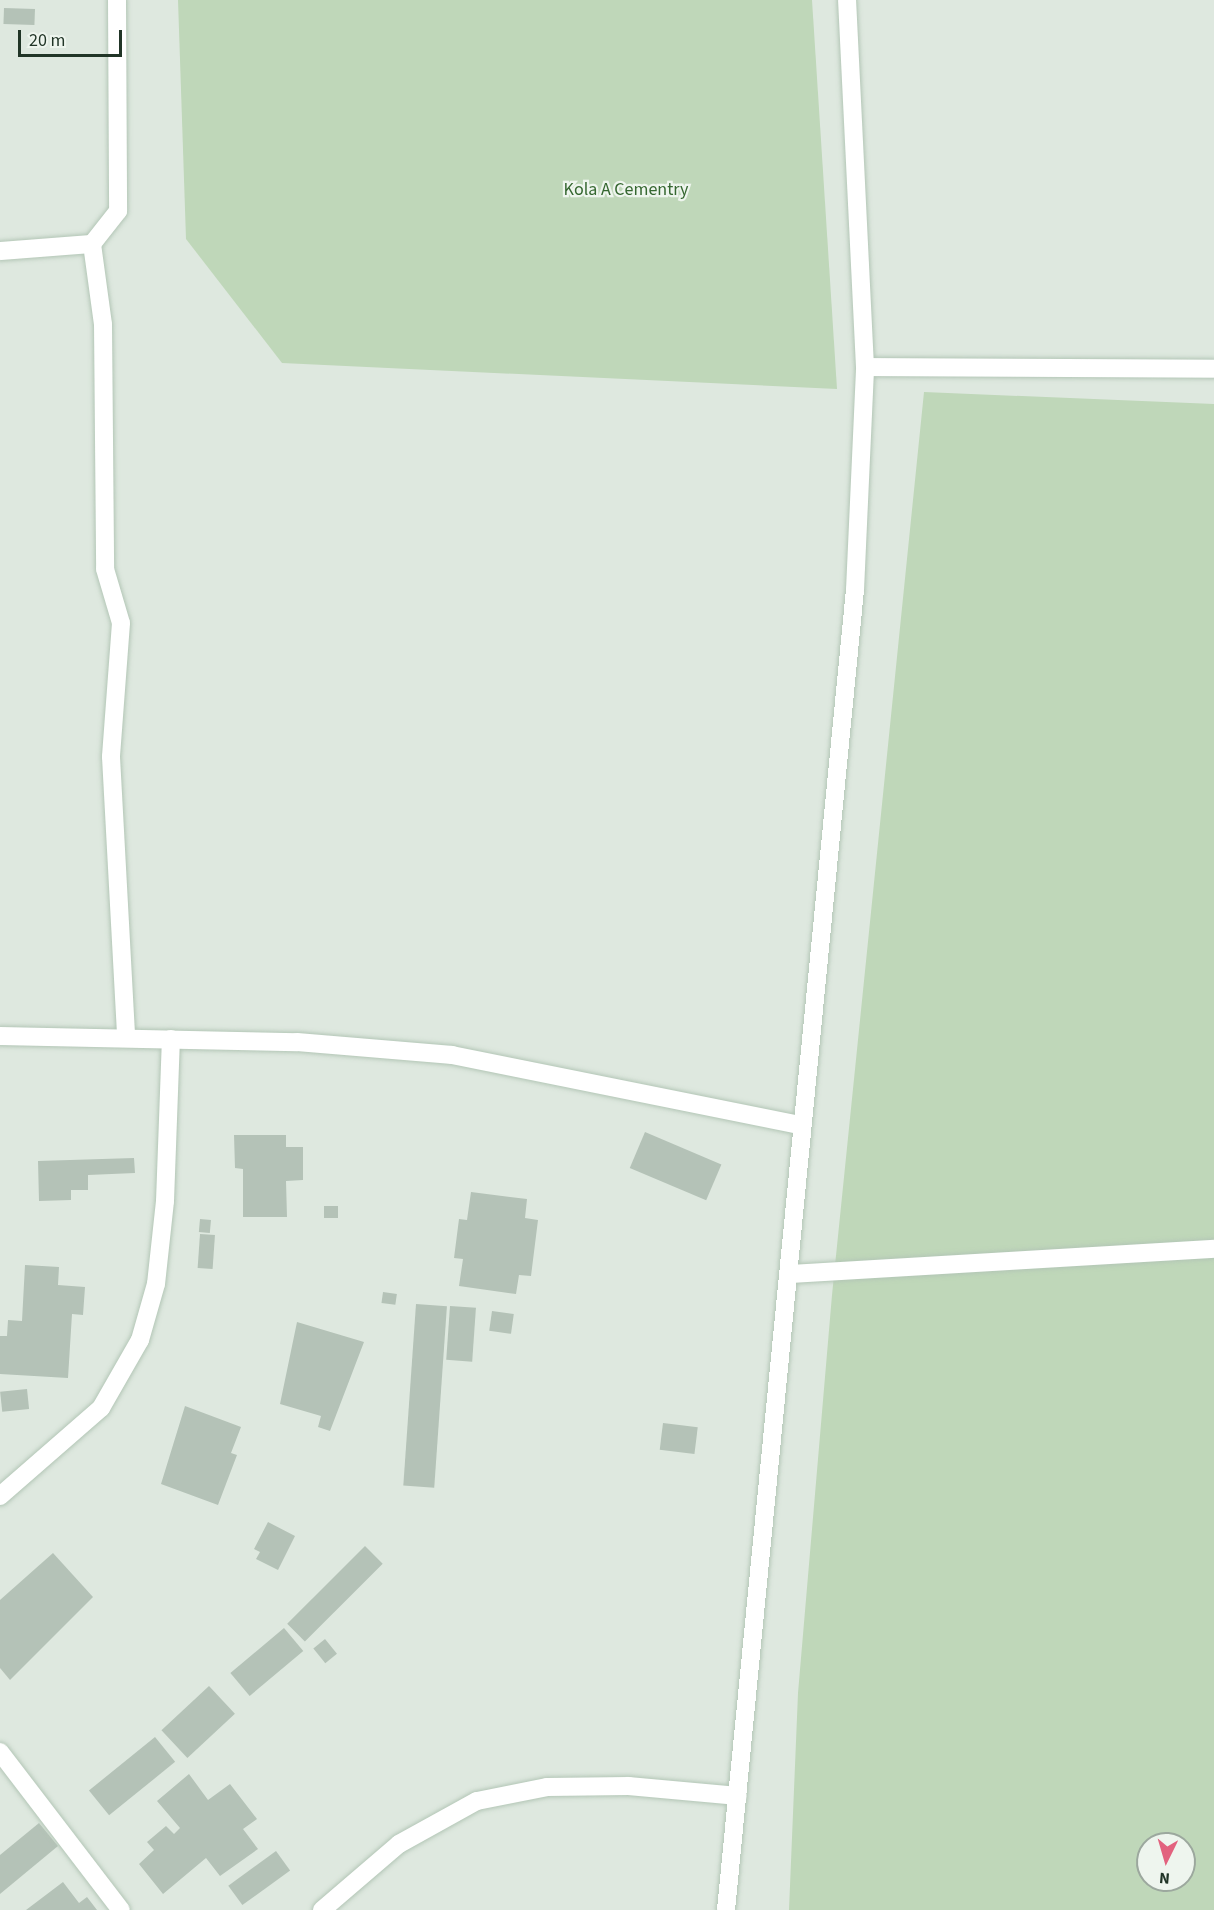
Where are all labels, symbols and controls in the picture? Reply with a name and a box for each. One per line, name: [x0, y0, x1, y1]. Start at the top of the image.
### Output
scale bar: [21, 18, 124, 56]
text: 20 m: [29, 28, 65, 53]
park label: Kola A Cementry: [564, 179, 688, 201]
north arrow: [1136, 1832, 1196, 1892]
text: N: [1158, 1867, 1171, 1889]

